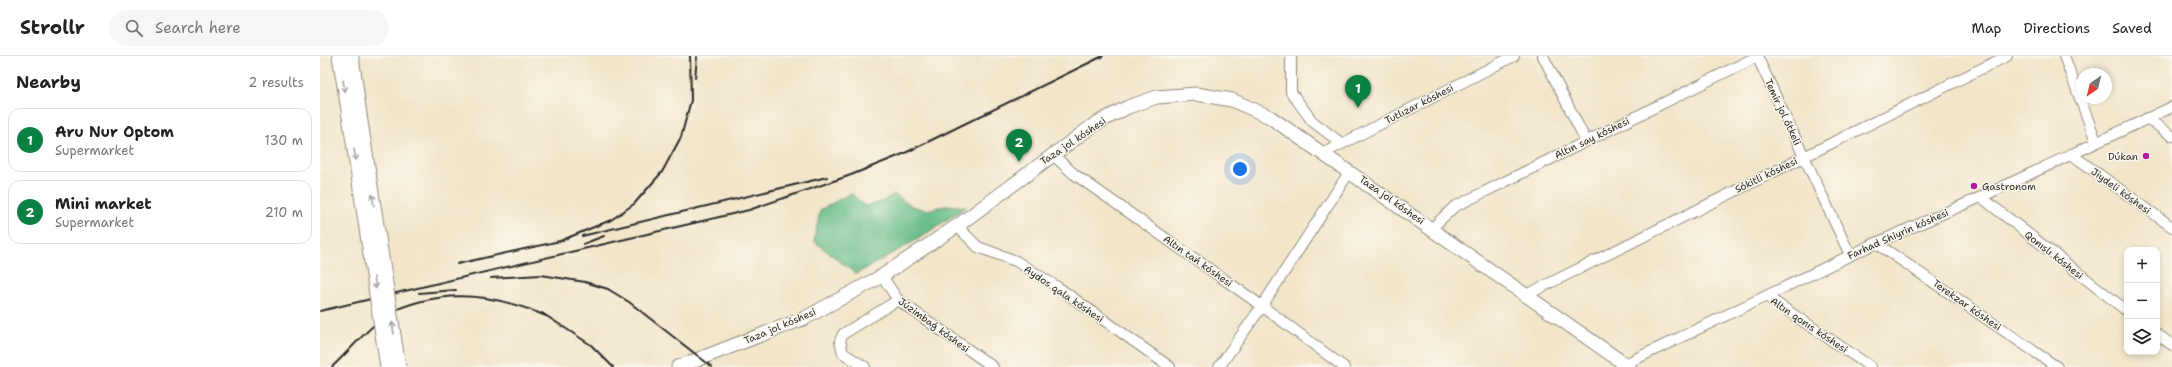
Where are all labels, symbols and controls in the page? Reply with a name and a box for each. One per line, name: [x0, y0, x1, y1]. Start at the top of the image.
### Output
search box: [109, 10, 389, 46]
text: Strollr: [20, 15, 85, 40]
icon: search: [123, 17, 145, 39]
text: Search here: [155, 18, 241, 38]
text: Map: [1972, 19, 2002, 37]
text: Directions: [2024, 19, 2090, 37]
text: Saved: [2112, 19, 2152, 37]
north arrow: [2076, 68, 2112, 104]
text: Nearby: [16, 71, 81, 93]
text: 2 results: [248, 74, 304, 91]
pin: 1: [1345, 75, 1371, 108]
street label: Temir jol ótkeli: [1762, 77, 1804, 147]
one-way arrow: [340, 79, 348, 92]
street label: Tutlızar kóshesi: [1382, 81, 1456, 127]
street label: Taza jol kóshesi: [1038, 114, 1109, 168]
street label: Altın say kóshesi: [1552, 114, 1632, 162]
text: Aru Nur Optom: [55, 122, 174, 142]
pin: 2: [1006, 129, 1032, 162]
text: 1: [27, 132, 33, 149]
text: 130 m: [265, 132, 303, 149]
text: Supermarket: [55, 142, 134, 159]
one-way arrow: [351, 148, 359, 161]
place label: Dúkan: [2108, 150, 2138, 163]
marker: Dúkan: [2141, 151, 2151, 161]
street label: Sókitli kóshesi: [1732, 154, 1800, 196]
your location: [1230, 159, 1250, 179]
street label: Jiydeli kóshesi: [2089, 165, 2154, 217]
street label: Taza jol kóshesi: [1357, 173, 1427, 227]
place label: Gastronom: [1982, 180, 2036, 193]
marker: Gastronom: [1969, 181, 1979, 191]
text: Mini market: [55, 194, 152, 214]
one-way arrow: [369, 194, 377, 207]
text: 2: [25, 204, 35, 221]
text: 210 m: [265, 204, 303, 221]
street label: Farhad Shiyrin kóshesi: [1845, 206, 1951, 262]
text: Supermarket: [55, 214, 134, 231]
street label: Qonıslı kóshesi: [2022, 228, 2086, 282]
street label: Altın tań kóshesi: [1161, 232, 1235, 290]
map controls: [2124, 247, 2160, 355]
button: +: [2124, 247, 2160, 283]
street label: Aydos qala kóshesi: [1022, 263, 1106, 326]
one-way arrow: [371, 276, 379, 289]
street label: Terekzar kóshesi: [1930, 276, 2004, 334]
button: −: [2124, 283, 2160, 319]
street label: Altın qonıs kóshesi: [1768, 294, 1850, 356]
street label: Júzimbaǵ kóshesi: [896, 295, 972, 355]
street label: Taza jol kóshesi: [742, 305, 818, 347]
button: layers: [2124, 319, 2160, 355]
one-way arrow: [389, 322, 397, 335]

